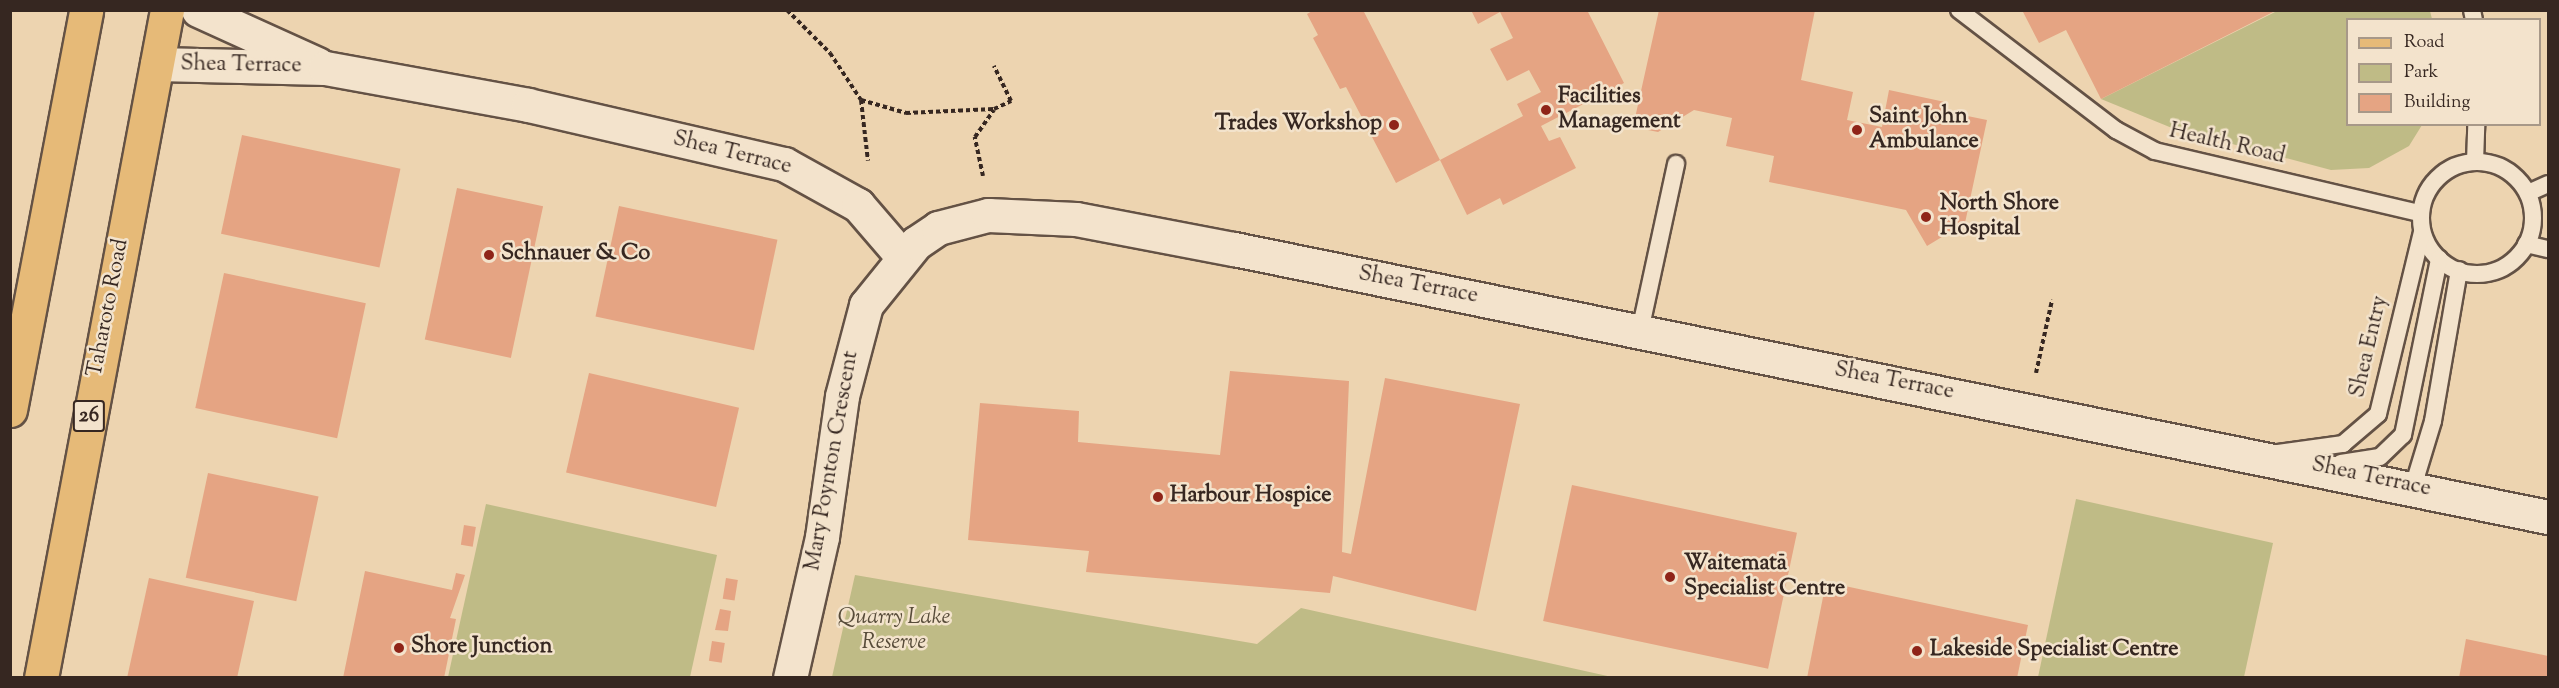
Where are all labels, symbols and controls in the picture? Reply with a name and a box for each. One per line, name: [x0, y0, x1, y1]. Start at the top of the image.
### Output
legend: [2346, 18, 2541, 126]
text: Road: [2404, 30, 2444, 56]
street label: Shea Terrace: [180, 52, 302, 80]
text: Park: [2404, 60, 2438, 86]
place label: Facilities Management: [1558, 84, 1681, 136]
text: Building: [2404, 90, 2470, 116]
marker: Facilities Management: [1539, 103, 1553, 117]
place label: Saint John Ambulance: [1869, 104, 1979, 156]
place label: Trades Workshop: [1215, 112, 1382, 138]
marker: Trades Workshop: [1387, 118, 1401, 132]
street label: Health Road: [2166, 119, 2288, 171]
marker: Saint John Ambulance: [1850, 123, 1864, 137]
street label: Shea Terrace: [670, 127, 794, 181]
place label: North Shore Hospital: [1940, 191, 2059, 242]
marker: North Shore Hospital: [1917, 208, 1935, 226]
street label: Taharoto Road: [83, 237, 135, 379]
place label: Schnauer & Co: [501, 242, 650, 268]
marker: Schnauer & Co: [482, 248, 496, 262]
street label: Shea Terrace: [1356, 261, 1480, 311]
street label: Shea Entry: [2345, 294, 2395, 400]
street label: Mary Poynton Crescent: [801, 349, 865, 573]
street label: Shea Terrace: [1832, 357, 1956, 407]
road number: 26: [72, 398, 106, 434]
street label: Shea Terrace: [2309, 452, 2433, 504]
place label: Harbour Hospice: [1170, 484, 1332, 510]
marker: Harbour Hospice: [1151, 490, 1165, 504]
place label: Waitematā Specialist Centre: [1684, 551, 1845, 602]
marker: Waitematā Specialist Centre: [1661, 568, 1679, 586]
park label: Quarry Lake Reserve: [838, 605, 950, 656]
place label: Shore Junction: [411, 635, 552, 661]
place label: Lakeside Specialist Centre: [1930, 638, 2178, 664]
marker: Shore Junction: [392, 641, 406, 655]
marker: Lakeside Specialist Centre: [1908, 642, 1926, 660]

